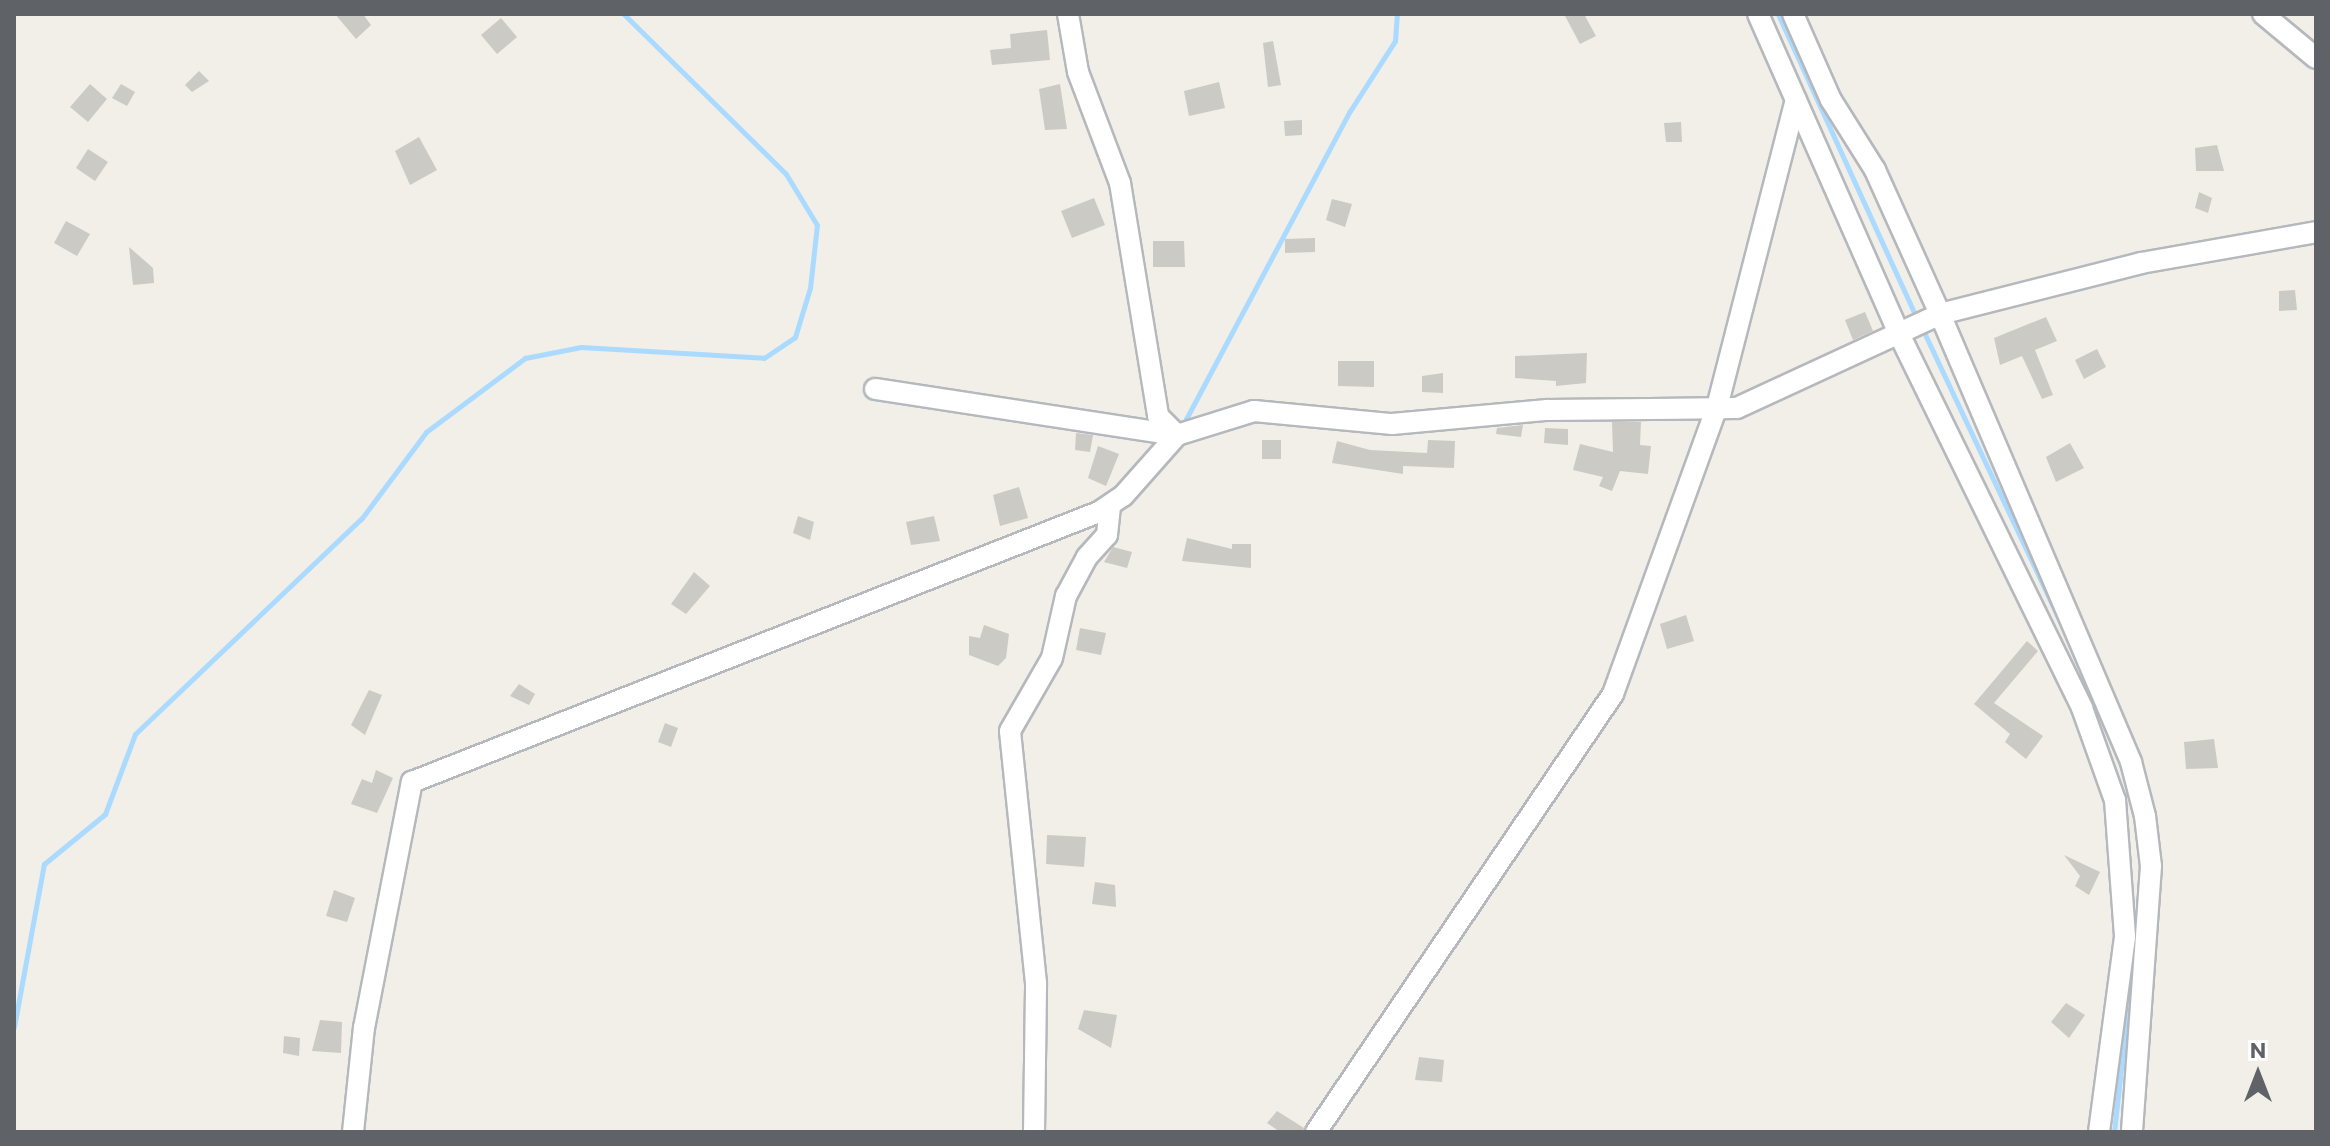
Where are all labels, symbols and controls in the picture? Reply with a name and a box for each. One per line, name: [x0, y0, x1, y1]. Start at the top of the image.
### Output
north arrow: [2218, 1034, 2298, 1114]
text: N: [2250, 1036, 2266, 1063]

